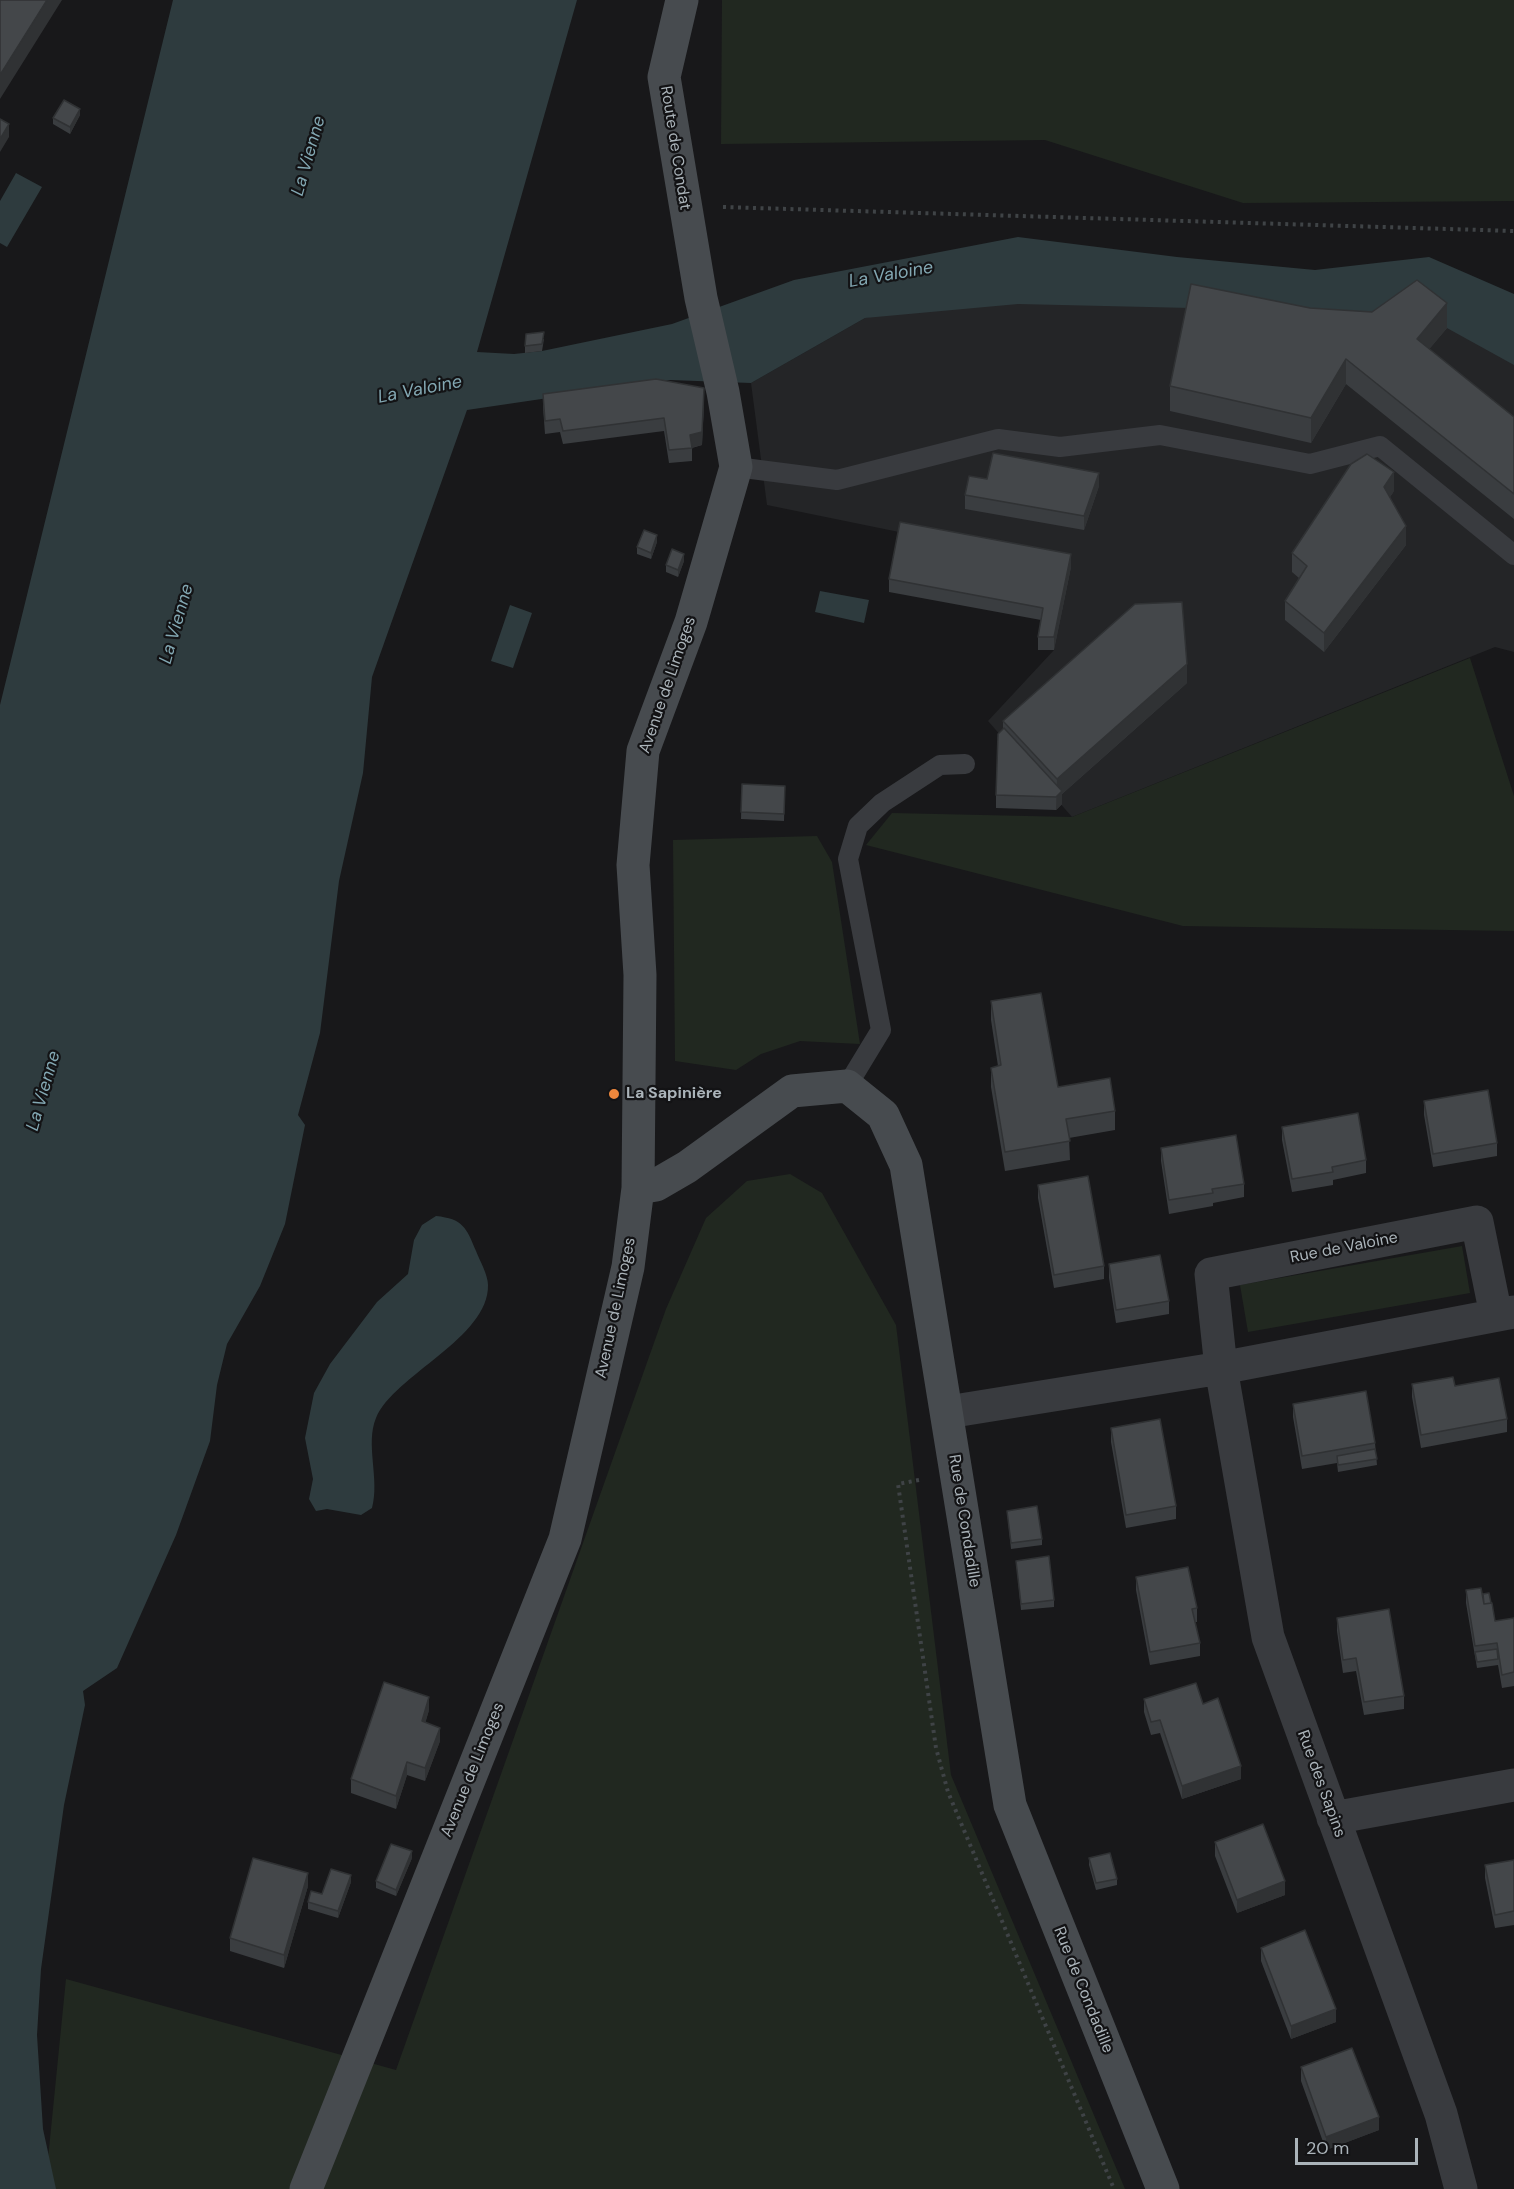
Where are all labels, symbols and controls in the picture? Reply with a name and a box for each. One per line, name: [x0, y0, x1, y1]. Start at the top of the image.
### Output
street label: Route de Condat: [656, 85, 694, 211]
water label: La Vienne: [287, 114, 331, 198]
water label: La Valoine: [847, 257, 935, 293]
water label: La Valoine: [376, 371, 464, 409]
water label: La Vienne: [155, 582, 199, 666]
street label: Avenue de Limoges: [636, 614, 700, 756]
water label: La Vienne: [22, 1049, 66, 1133]
place label: La Sapinière: [626, 1084, 722, 1104]
marker: La Sapinière: [607, 1087, 621, 1101]
street label: Rue de Valoine: [1289, 1228, 1399, 1268]
street label: Avenue de Limoges: [592, 1236, 640, 1380]
street label: Rue de Condadille: [944, 1453, 984, 1589]
street label: Avenue de Limoges: [437, 1700, 509, 1840]
street label: Rue des Sapins: [1293, 1728, 1349, 1840]
street label: Rue de Condadille: [1049, 1924, 1117, 2056]
scale bar: [1298, 2126, 1421, 2164]
text: 20 m: [1306, 2136, 1349, 2160]

